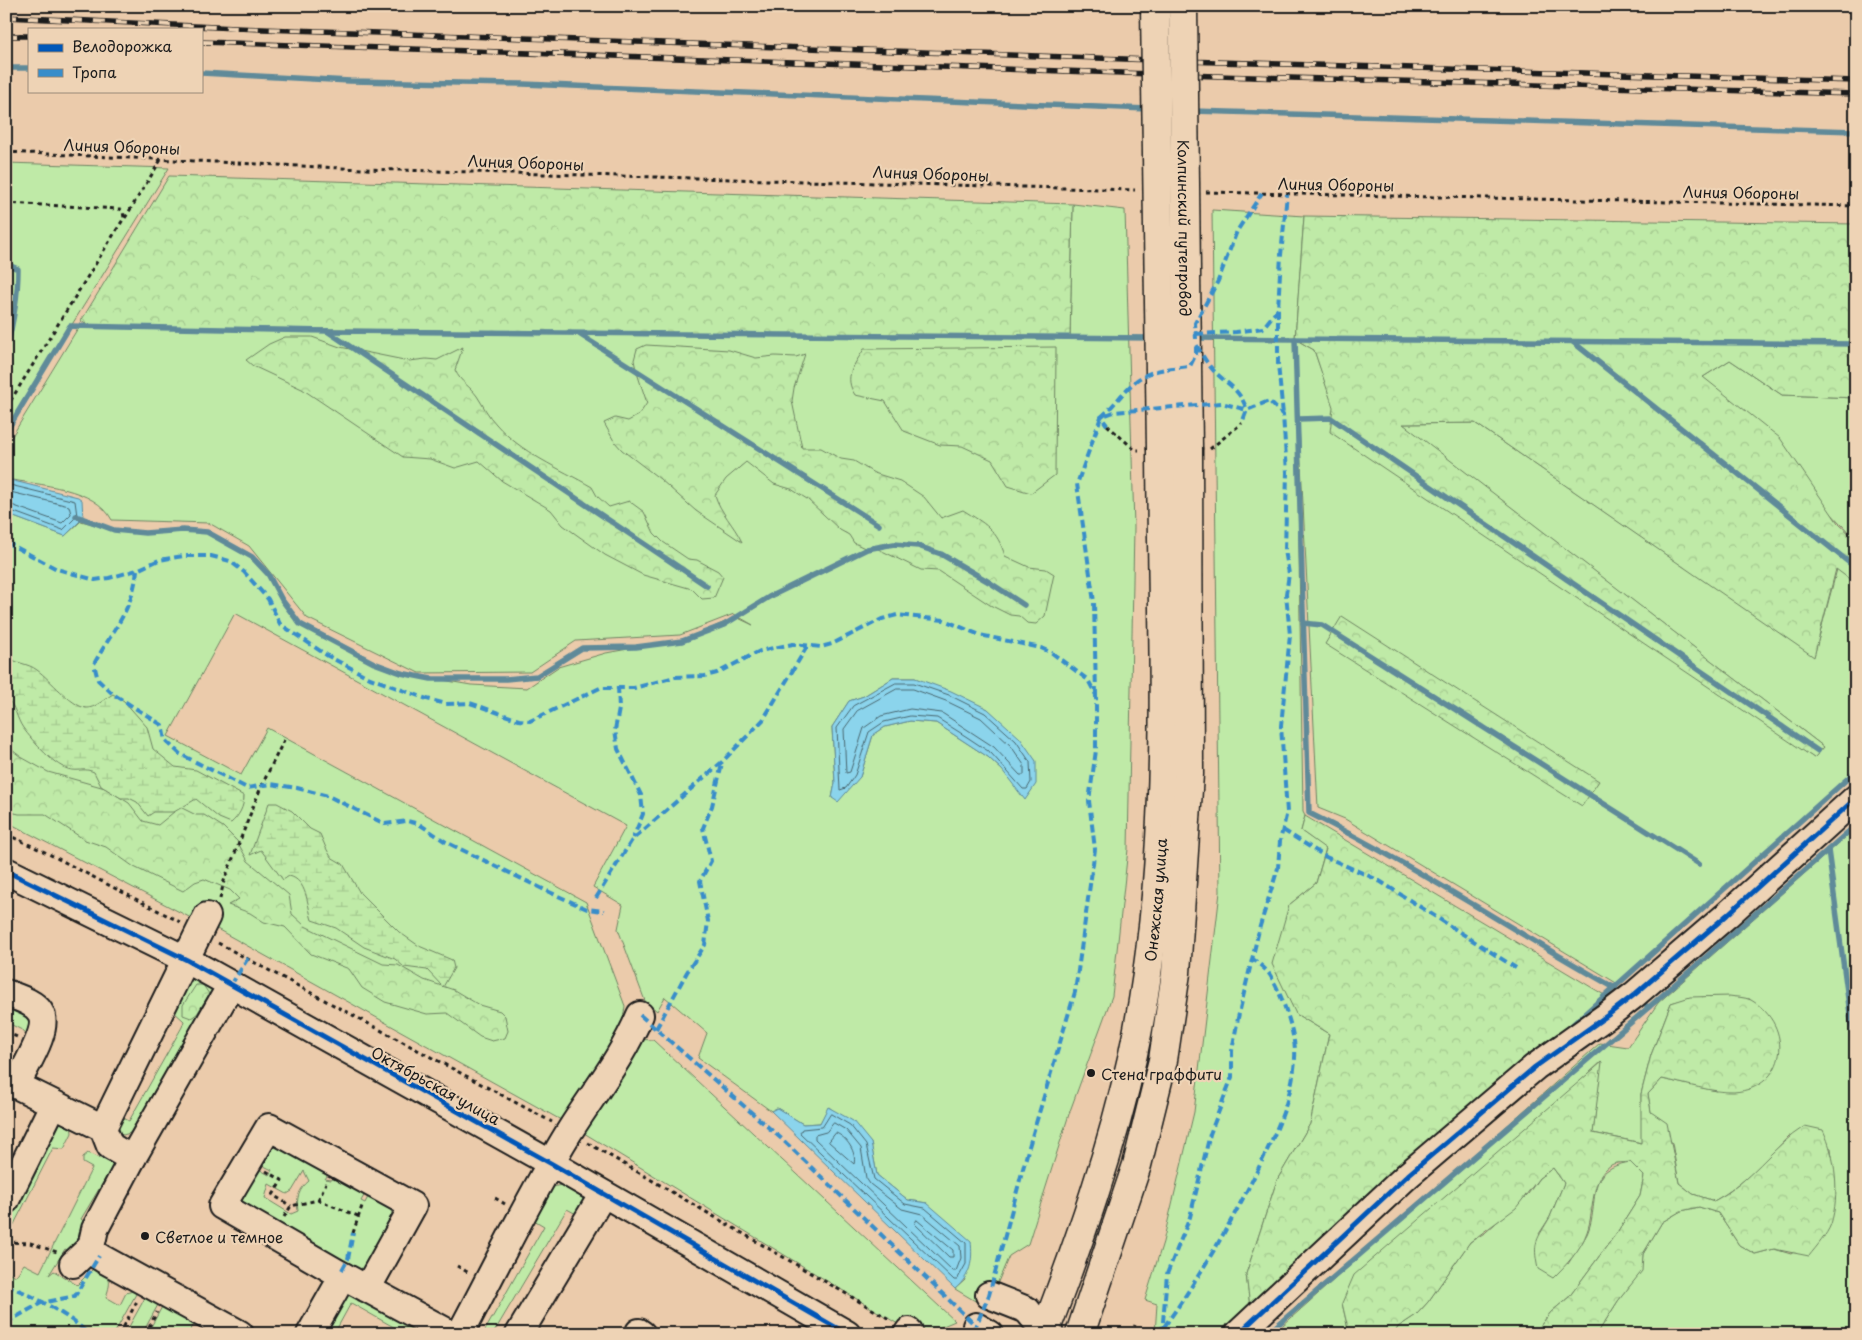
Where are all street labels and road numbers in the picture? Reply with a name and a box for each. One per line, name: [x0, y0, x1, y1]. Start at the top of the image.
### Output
street label: Линия Обороны: [63, 132, 181, 160]
street label: Колпинский путепровод: [1173, 139, 1198, 317]
street label: Линия Обороны: [467, 148, 585, 176]
street label: Линия Обороны: [872, 159, 990, 187]
street label: Линия Обороны: [1278, 171, 1394, 197]
street label: Линия Обороны: [1683, 179, 1799, 205]
street label: Онежская улица: [1137, 837, 1172, 963]
street label: Октябрьская улица: [367, 1040, 505, 1130]

